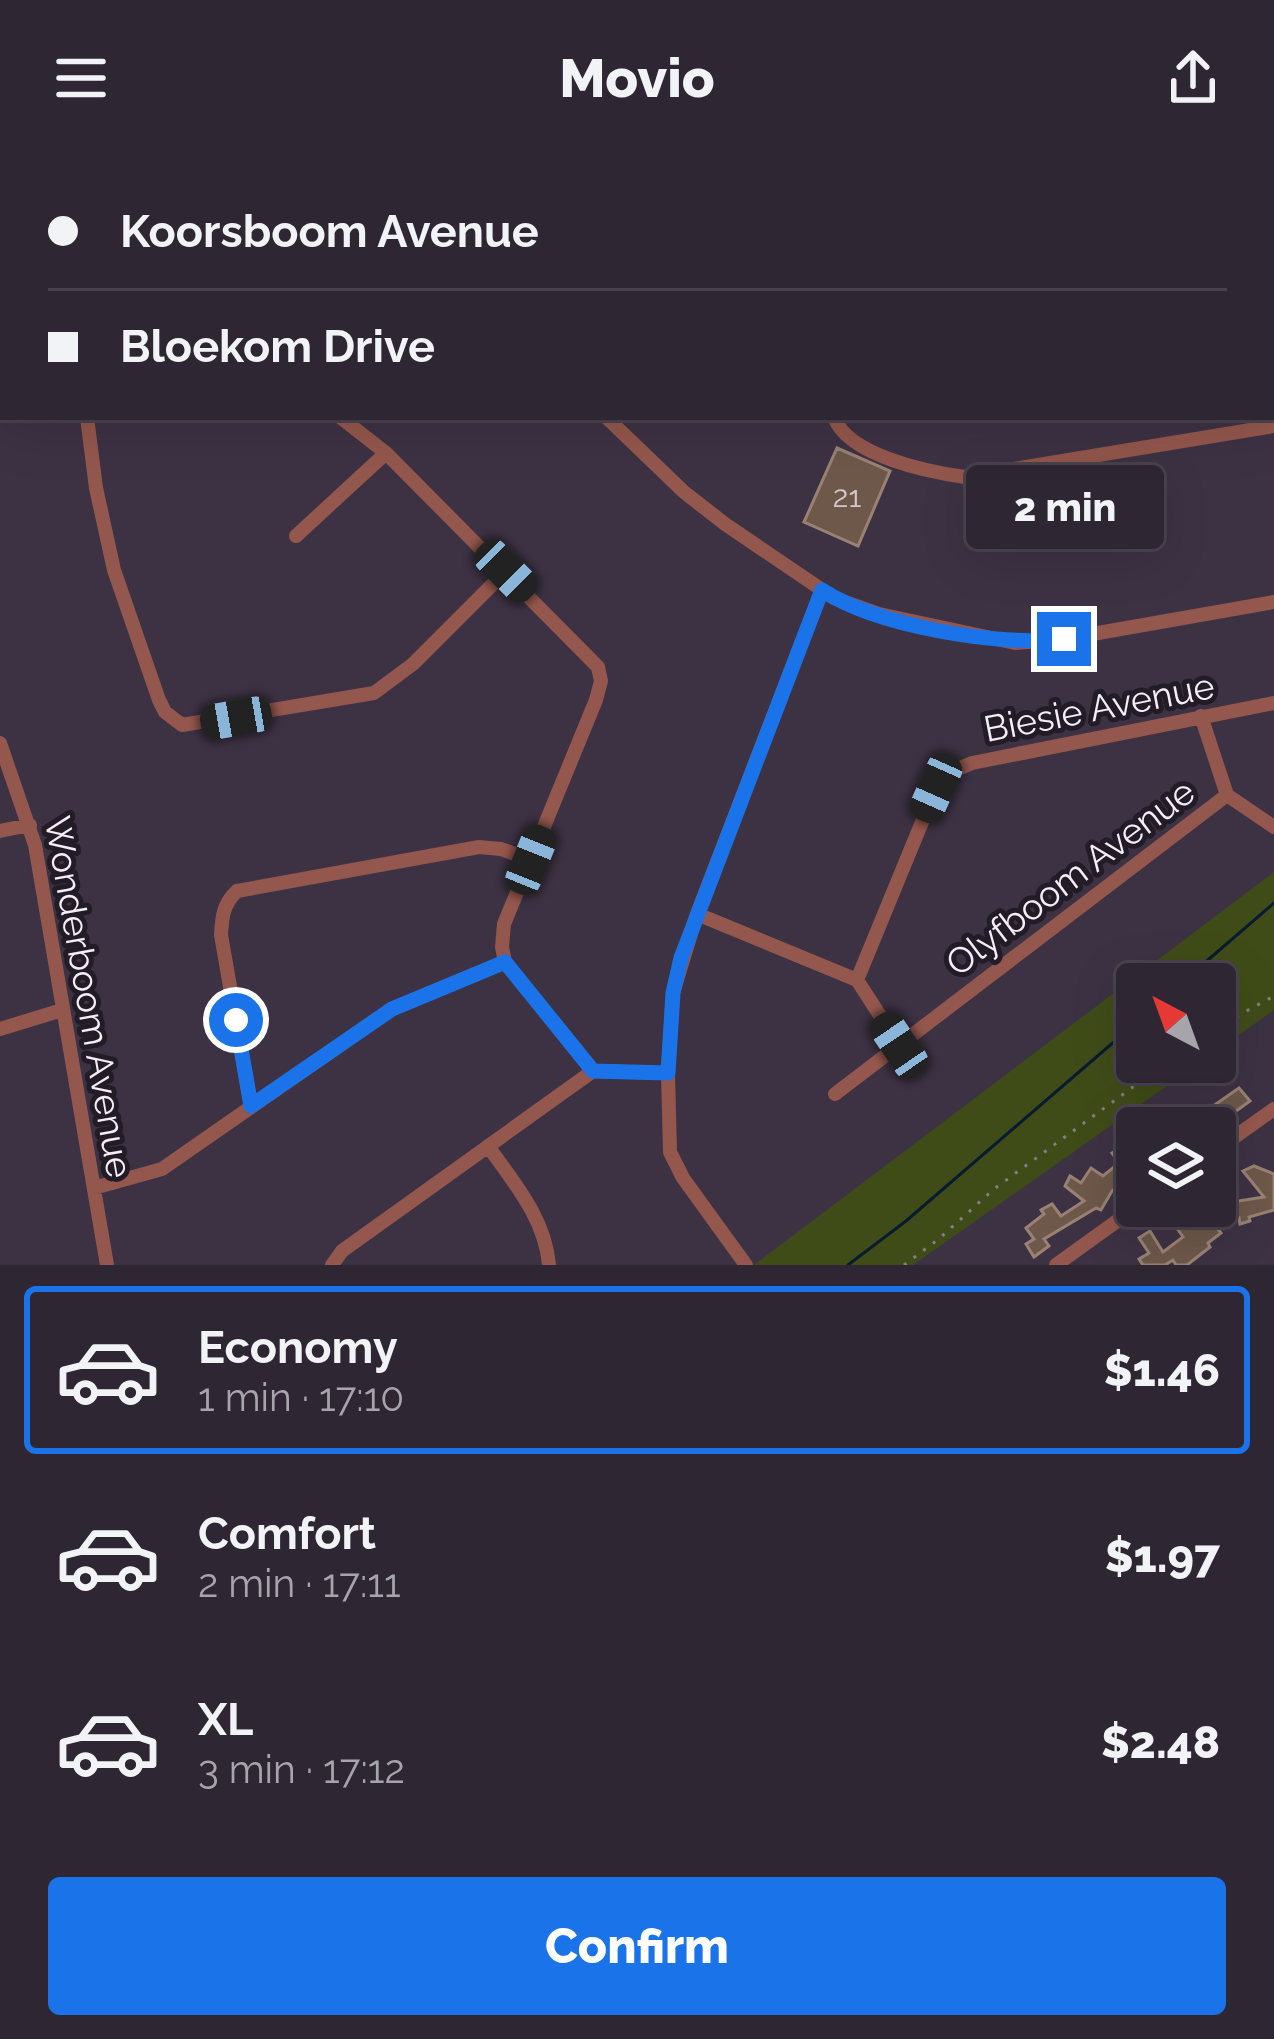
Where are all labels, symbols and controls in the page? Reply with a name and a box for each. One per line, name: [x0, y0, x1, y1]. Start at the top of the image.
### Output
icon: menu: [48, 45, 114, 111]
icon: share: [1160, 45, 1226, 111]
text: Movio: [559, 46, 715, 110]
text: Koorsboom Avenue: [120, 205, 539, 258]
text: Bloekom Drive: [120, 320, 435, 373]
callout: 2 min: [965, 465, 1163, 549]
house number: 21: [833, 479, 861, 514]
text: 2 min: [1014, 484, 1116, 530]
car: [468, 533, 544, 609]
route end: [1037, 612, 1091, 666]
street label: Biesie Avenue: [980, 664, 1218, 750]
car: [197, 694, 275, 742]
car: [905, 748, 967, 828]
street label: Olyfboom Avenue: [938, 770, 1202, 984]
street label: Wonderboom Avenue: [37, 813, 141, 1181]
car: [501, 820, 561, 900]
north arrow: [1116, 963, 1236, 1083]
map controls: [1116, 963, 1236, 1227]
route start: [209, 993, 263, 1047]
car: [864, 1005, 934, 1085]
button: layers: [1116, 1107, 1236, 1227]
icon: car: [54, 1316, 162, 1424]
text: Economy: [198, 1321, 398, 1374]
text: $1.46: [1104, 1344, 1220, 1397]
text: 1 min · 17:10: [198, 1374, 404, 1420]
icon: car: [54, 1502, 162, 1610]
text: Comfort: [198, 1507, 376, 1560]
text: $1.97: [1105, 1530, 1220, 1583]
text: 2 min · 17:11: [198, 1560, 401, 1606]
icon: car: [54, 1688, 162, 1796]
text: XL: [198, 1693, 253, 1746]
text: $2.48: [1101, 1716, 1220, 1769]
text: 3 min · 17:12: [198, 1746, 405, 1792]
button: Confirm: [48, 1877, 1226, 2015]

